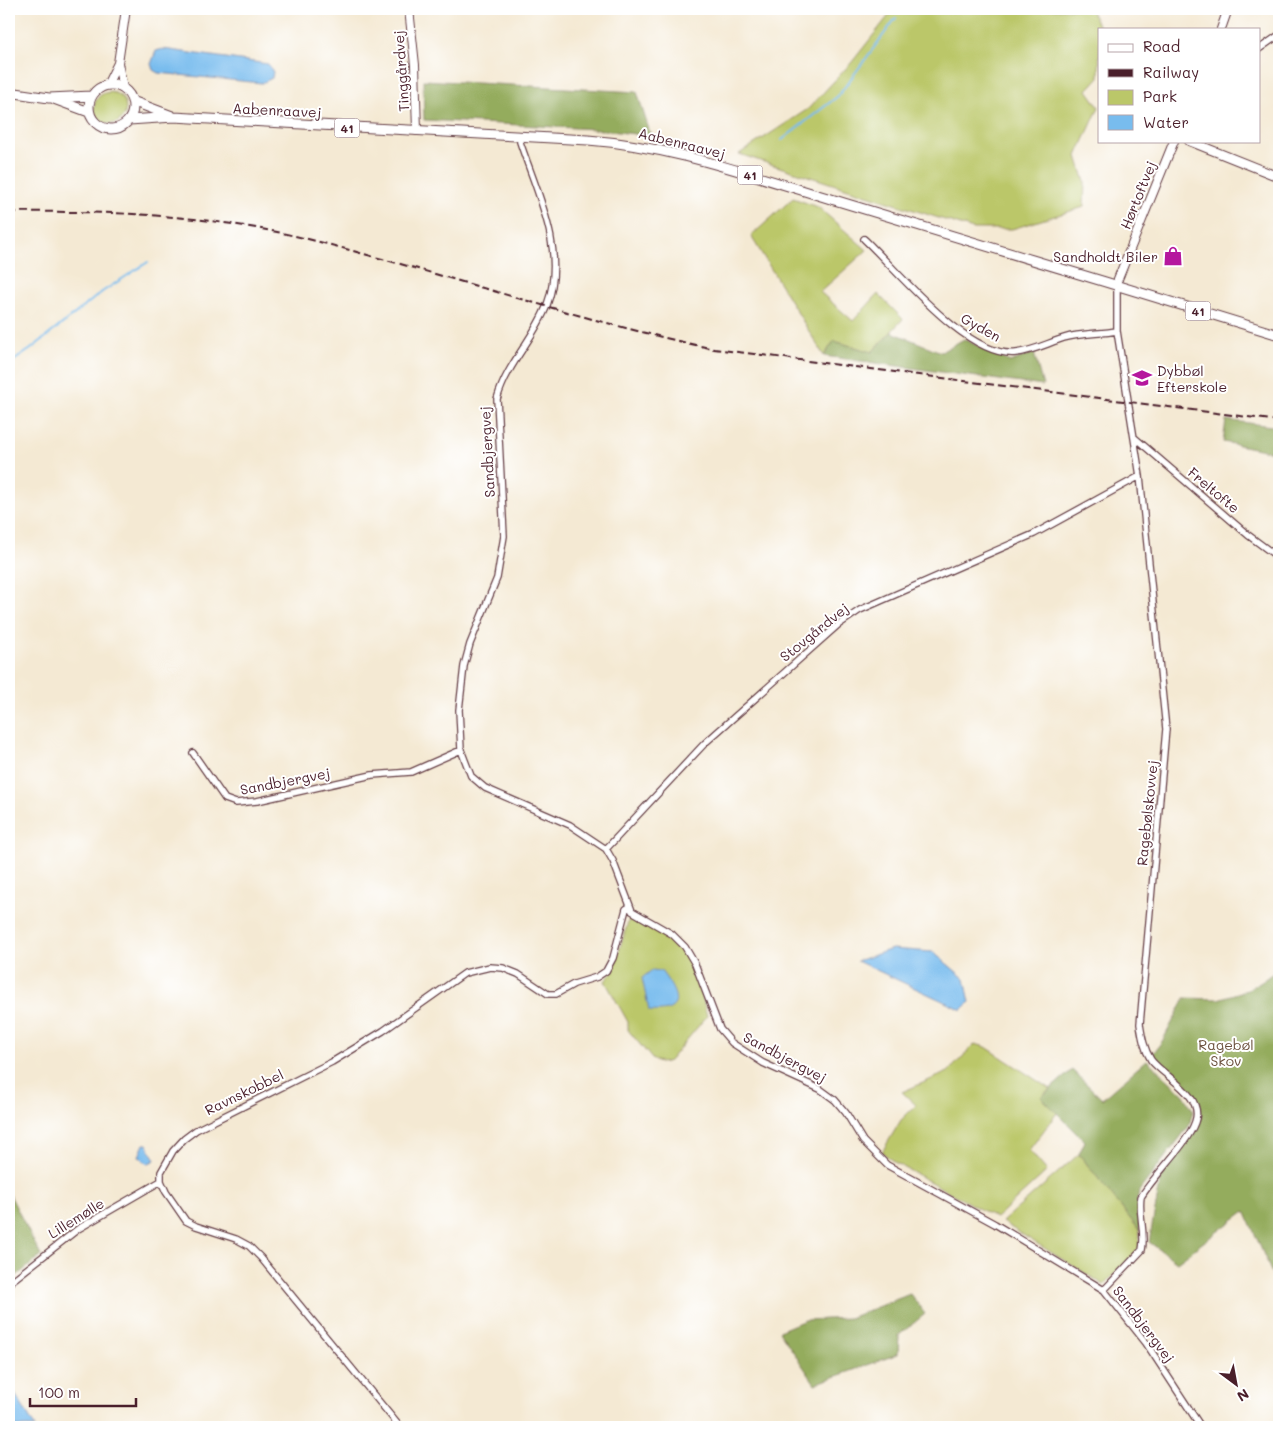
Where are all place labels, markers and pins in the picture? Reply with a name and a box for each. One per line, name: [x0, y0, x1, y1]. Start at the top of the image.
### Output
shop icon: Sandholdt Biler: [1162, 245, 1184, 267]
place label: Sandholdt Biler: [1053, 247, 1158, 266]
place label: Dybbøl Efterskole: [1157, 361, 1227, 396]
school or university icon: Dybbøl Efterskole: [1131, 367, 1153, 389]

